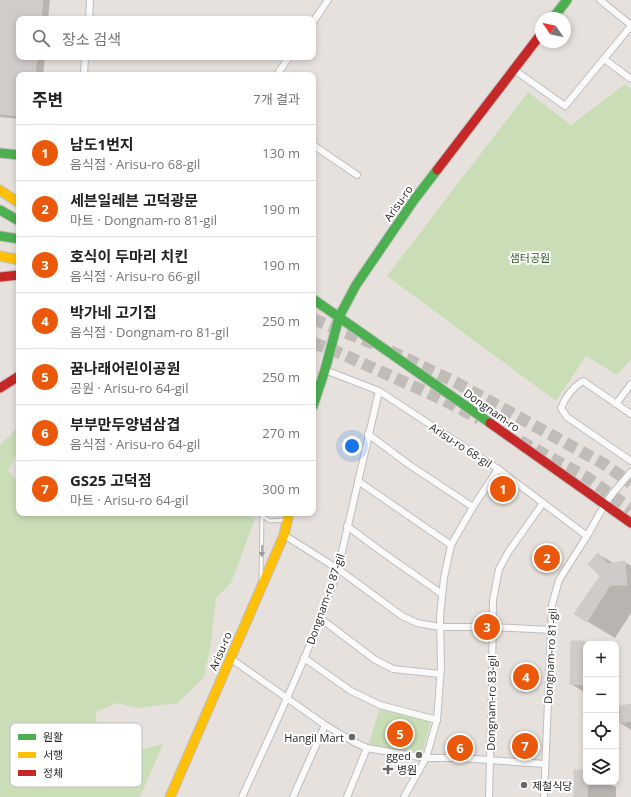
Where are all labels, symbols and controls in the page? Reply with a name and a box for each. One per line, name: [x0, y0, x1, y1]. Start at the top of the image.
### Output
north arrow: [535, 12, 571, 48]
search box: [16, 16, 316, 60]
icon: search: [30, 27, 52, 49]
text: 장소 검색: [62, 29, 121, 49]
text: 주변: [32, 88, 63, 111]
text: 7개 결과: [253, 90, 300, 108]
text: 남도1번지: [70, 134, 134, 154]
text: 1: [41, 144, 49, 162]
text: 130 m: [262, 144, 300, 162]
text: 음식점 · Arisu-ro 68-gil: [70, 155, 200, 173]
street label: Arisu-ro: [380, 182, 416, 224]
text: 세븐일레븐 고덕광문: [70, 190, 198, 210]
text: 2: [41, 200, 49, 218]
text: 190 m: [262, 200, 300, 218]
text: 마트 · Dongnam-ro 81-gil: [70, 211, 217, 229]
text: 호식이 두마리 치킨: [70, 246, 188, 266]
park label: 샘터공원: [510, 250, 550, 265]
text: 3: [41, 256, 49, 274]
text: 190 m: [262, 256, 300, 274]
text: 음식점 · Arisu-ro 66-gil: [70, 267, 200, 285]
text: 박가네 고기집: [70, 302, 157, 322]
text: 4: [41, 312, 49, 330]
text: 250 m: [262, 312, 300, 330]
text: 음식점 · Dongnam-ro 81-gil: [70, 323, 229, 341]
text: 꿈나래어린이공원: [70, 358, 180, 378]
text: 5: [41, 368, 49, 386]
text: 250 m: [262, 368, 300, 386]
text: 공원 · Arisu-ro 64-gil: [70, 379, 188, 397]
street label: Dongnam-ro: [461, 385, 523, 435]
text: 부부만두양념삼겹: [70, 414, 180, 434]
street label: Arisu-ro 68-gil: [427, 419, 495, 471]
text: 6: [41, 424, 49, 442]
text: 270 m: [262, 424, 300, 442]
text: 음식점 · Arisu-ro 64-gil: [70, 435, 200, 453]
your location: [342, 436, 362, 456]
text: GS25 고덕점: [70, 470, 152, 490]
pin: 1: [490, 474, 516, 504]
text: 7: [41, 480, 49, 498]
text: 300 m: [262, 480, 300, 498]
text: 마트 · Arisu-ro 64-gil: [70, 491, 188, 509]
pin: 2: [534, 543, 560, 573]
one-way arrow: [259, 545, 265, 558]
street label: Dongnam-ro 87-gil: [302, 551, 348, 647]
street label: Dongnam-ro 81-gil: [540, 608, 560, 704]
pin: 3: [474, 612, 500, 642]
street label: Arisu-ro: [205, 629, 235, 673]
map controls: [583, 641, 619, 785]
button: +: [583, 641, 619, 677]
street label: Dongnam-ro 83-gil: [483, 655, 499, 751]
pin: 4: [513, 662, 539, 692]
button: −: [583, 677, 619, 713]
button: locate: [583, 713, 619, 749]
pin: 5: [387, 719, 413, 749]
legend: [10, 723, 142, 787]
text: 원활: [43, 729, 63, 744]
place label: Hangil Mart: [284, 730, 344, 745]
pin: 7: [512, 731, 538, 761]
marker: Hangil Mart: [347, 732, 357, 742]
pin: 6: [447, 733, 473, 763]
text: 서행: [43, 747, 63, 762]
place label: gged: [386, 748, 411, 763]
button: layers: [583, 749, 619, 785]
marker: gged: [414, 750, 424, 760]
place label: 병원: [397, 762, 417, 777]
marker: 병원: [382, 763, 394, 775]
text: 정체: [43, 765, 63, 780]
place label: 제철식당: [532, 778, 572, 793]
marker: 제철식당: [519, 780, 529, 790]

